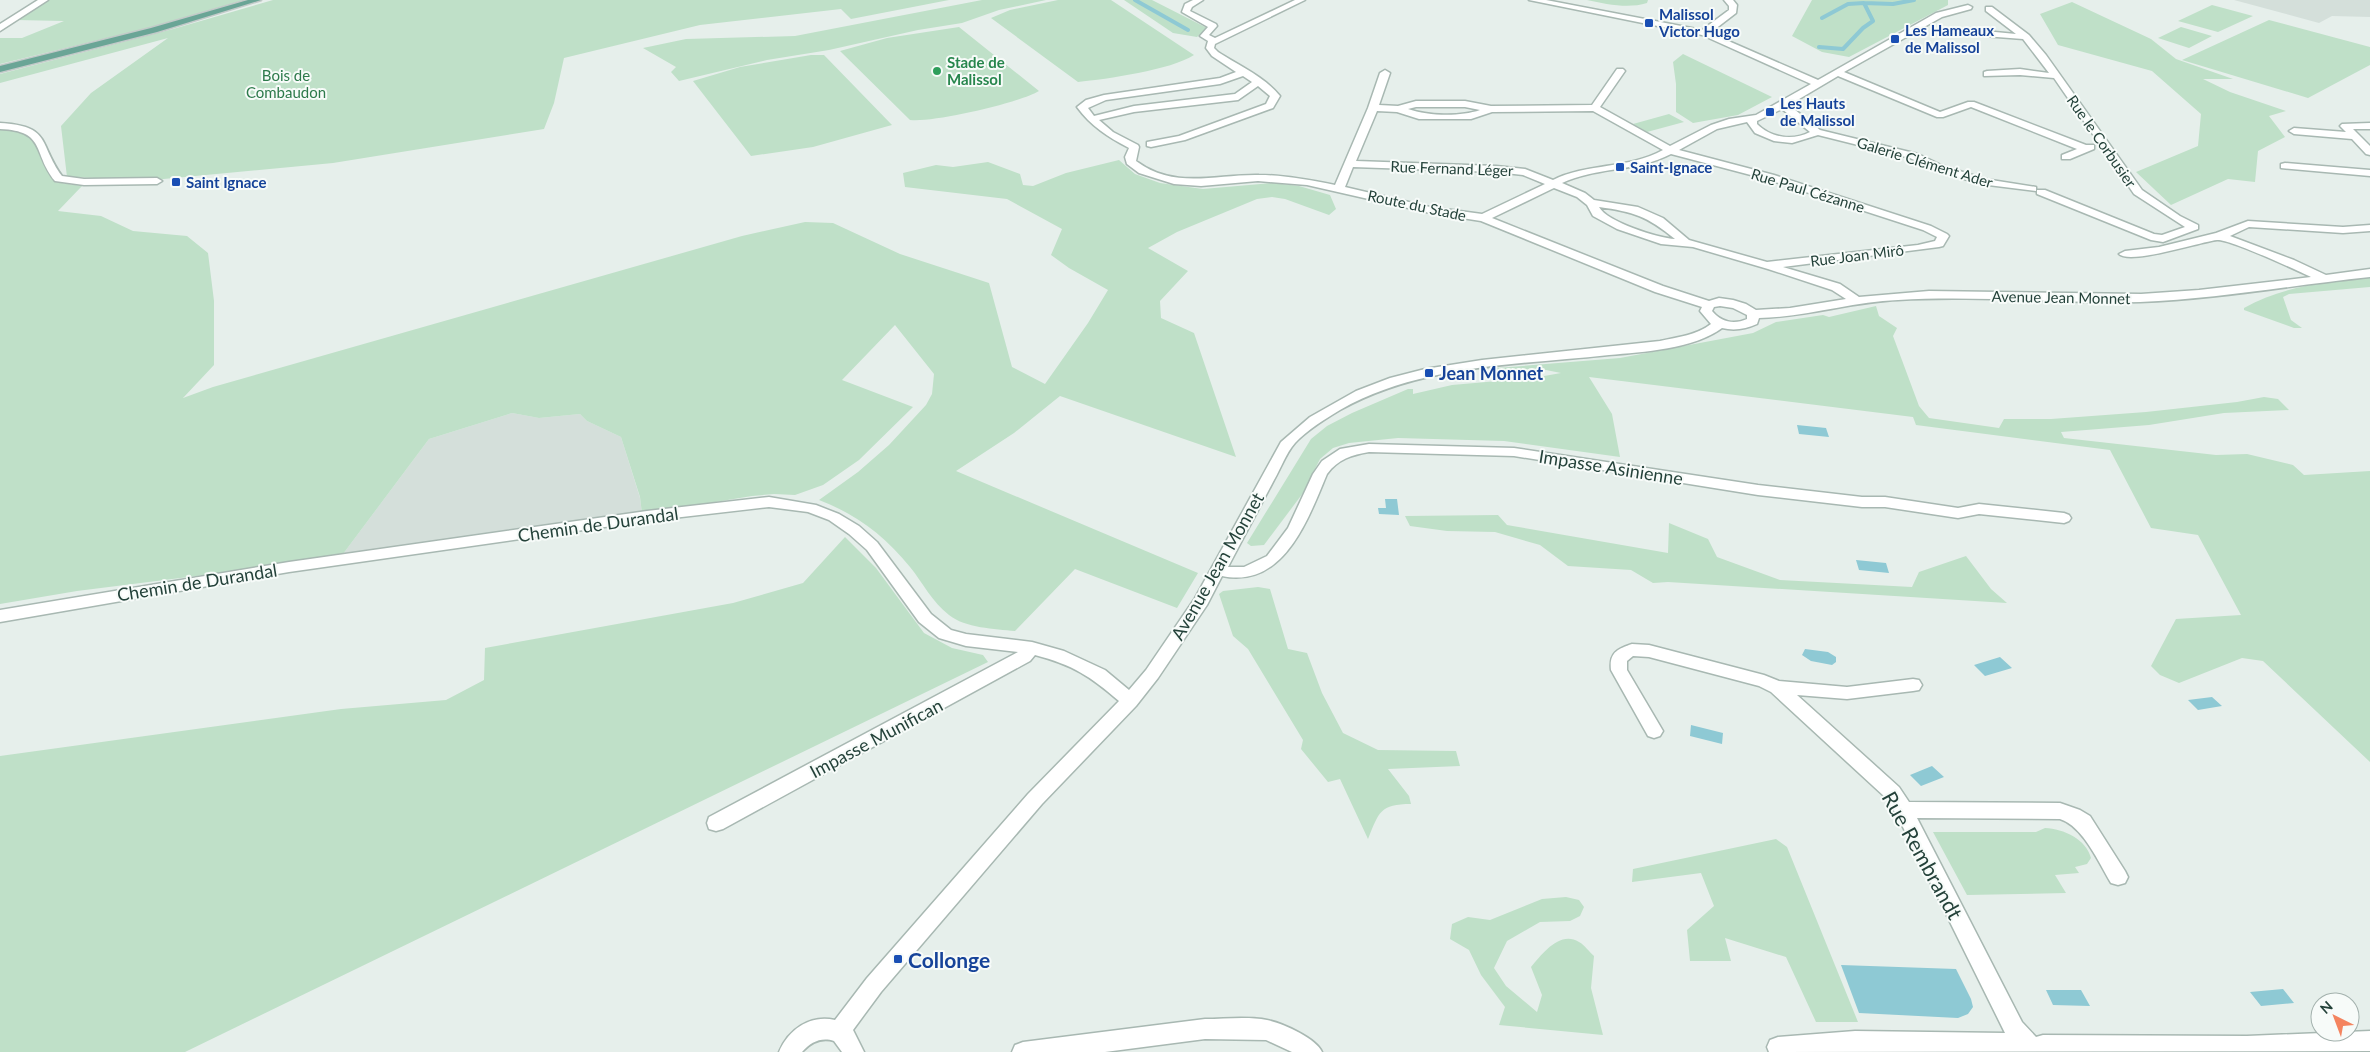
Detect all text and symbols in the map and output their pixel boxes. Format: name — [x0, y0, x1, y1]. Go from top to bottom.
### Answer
place label: Malissol Victor Hugo — [1658, 5, 1740, 40]
marker: Malissol Victor Hugo — [1643, 17, 1655, 29]
place label: Les Hameaux de Malissol — [1905, 21, 1994, 56]
marker: Les Hameaux de Malissol — [1889, 33, 1901, 45]
place label: Stade de Malissol — [947, 53, 1005, 88]
marker: Stade de Malissol — [931, 65, 943, 77]
park label: Bois de Combaudon — [246, 66, 326, 101]
street label: Rue le Corbusier — [2063, 91, 2141, 191]
place label: Les Hauts de Malissol — [1780, 94, 1855, 129]
marker: Les Hauts de Malissol — [1764, 106, 1776, 118]
street label: Galerie Clément Ader — [1855, 133, 1996, 191]
street label: Rue Fernand Léger — [1390, 157, 1514, 179]
place label: Saint-Ignace — [1630, 158, 1712, 176]
marker: Saint-Ignace — [1614, 161, 1626, 173]
street label: Rue Paul Cézanne — [1749, 164, 1867, 216]
place label: Saint Ignace — [186, 173, 266, 191]
marker: Saint Ignace — [170, 176, 182, 188]
street label: Route du Stade — [1366, 186, 1468, 224]
street label: Rue Joan Mirô — [1809, 240, 1905, 270]
street label: Avenue Jean Monnet — [1991, 287, 2131, 307]
place label: Jean Monnet — [1439, 362, 1544, 384]
marker: Jean Monnet — [1423, 367, 1435, 379]
street label: Impasse Asinienne — [1537, 445, 1685, 489]
street label: Avenue Jean Monnet — [1166, 488, 1268, 644]
street label: Chemin de Durandal — [516, 502, 680, 546]
street label: Chemin de Durandal — [115, 558, 279, 606]
street label: Impasse Munifican — [806, 694, 946, 782]
street label: Rue Rembrandt — [1878, 787, 1969, 924]
place label: Collonge — [908, 947, 990, 972]
marker: Collonge — [892, 953, 904, 965]
north arrow — [2310, 992, 2360, 1042]
text: N — [2316, 997, 2336, 1017]

